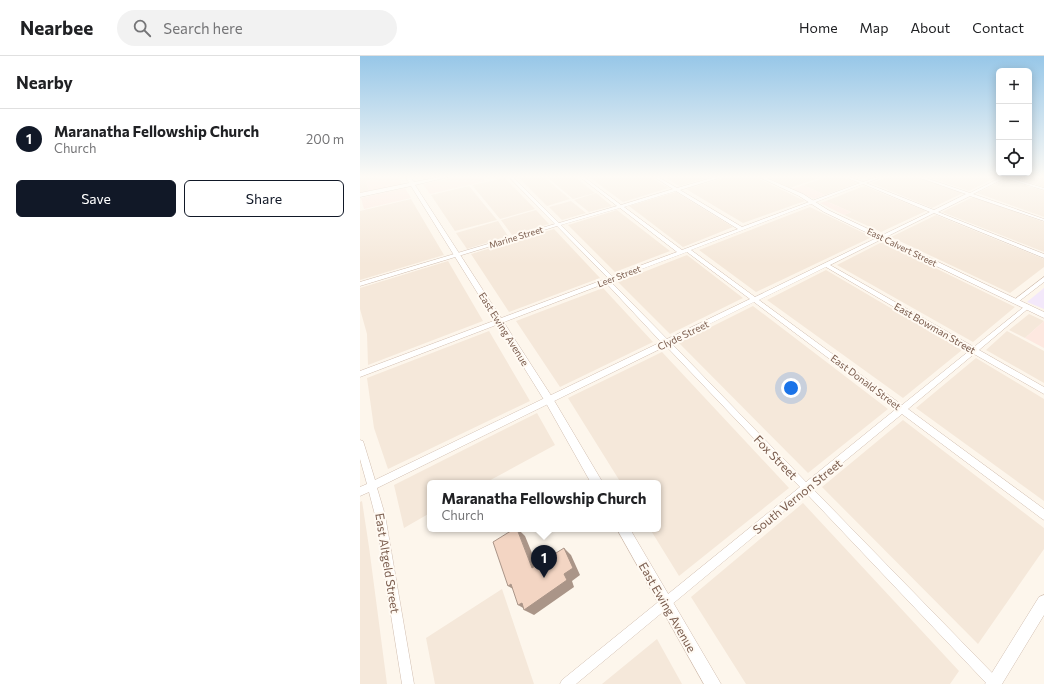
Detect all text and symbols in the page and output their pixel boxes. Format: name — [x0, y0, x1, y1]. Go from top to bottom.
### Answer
search box — [117, 10, 397, 46]
text: Nearbee — [20, 16, 93, 39]
icon: search — [131, 17, 153, 39]
text: Search here — [163, 19, 243, 37]
text: Home — [799, 19, 838, 36]
text: Map — [860, 19, 888, 36]
text: About — [910, 19, 950, 36]
text: Contact — [972, 19, 1024, 36]
map controls — [996, 68, 1032, 176]
button: + — [996, 68, 1032, 104]
text: Nearby — [16, 72, 73, 93]
button: − — [996, 104, 1032, 140]
text: Maranatha Fellowship Church — [54, 122, 259, 140]
text: 1 — [26, 131, 32, 147]
text: 200 m — [306, 131, 344, 147]
text: Church — [54, 140, 96, 156]
button: locate — [996, 140, 1032, 176]
button: Save — [16, 180, 176, 217]
button: Share — [184, 180, 344, 217]
street label: Marine Street — [488, 223, 545, 250]
street label: East Calvert Street — [865, 225, 939, 269]
street label: Leer Street — [596, 263, 642, 289]
street label: East Ewing Avenue — [477, 290, 531, 368]
street label: East Bowman Street — [892, 300, 978, 356]
street label: Clyde Street — [655, 317, 711, 353]
street label: East Donald Street — [829, 352, 903, 412]
your location — [781, 378, 801, 398]
street label: Fox Street — [751, 432, 801, 482]
street label: South Vernon Street — [750, 456, 844, 536]
popup — [427, 480, 661, 532]
text: Maranatha Fellowship Church — [441, 489, 647, 507]
text: Church — [441, 507, 484, 523]
street label: East Altgeld Street — [373, 512, 403, 614]
pin: 1 — [531, 545, 557, 578]
street label: East Ewing Avenue — [637, 560, 699, 654]

